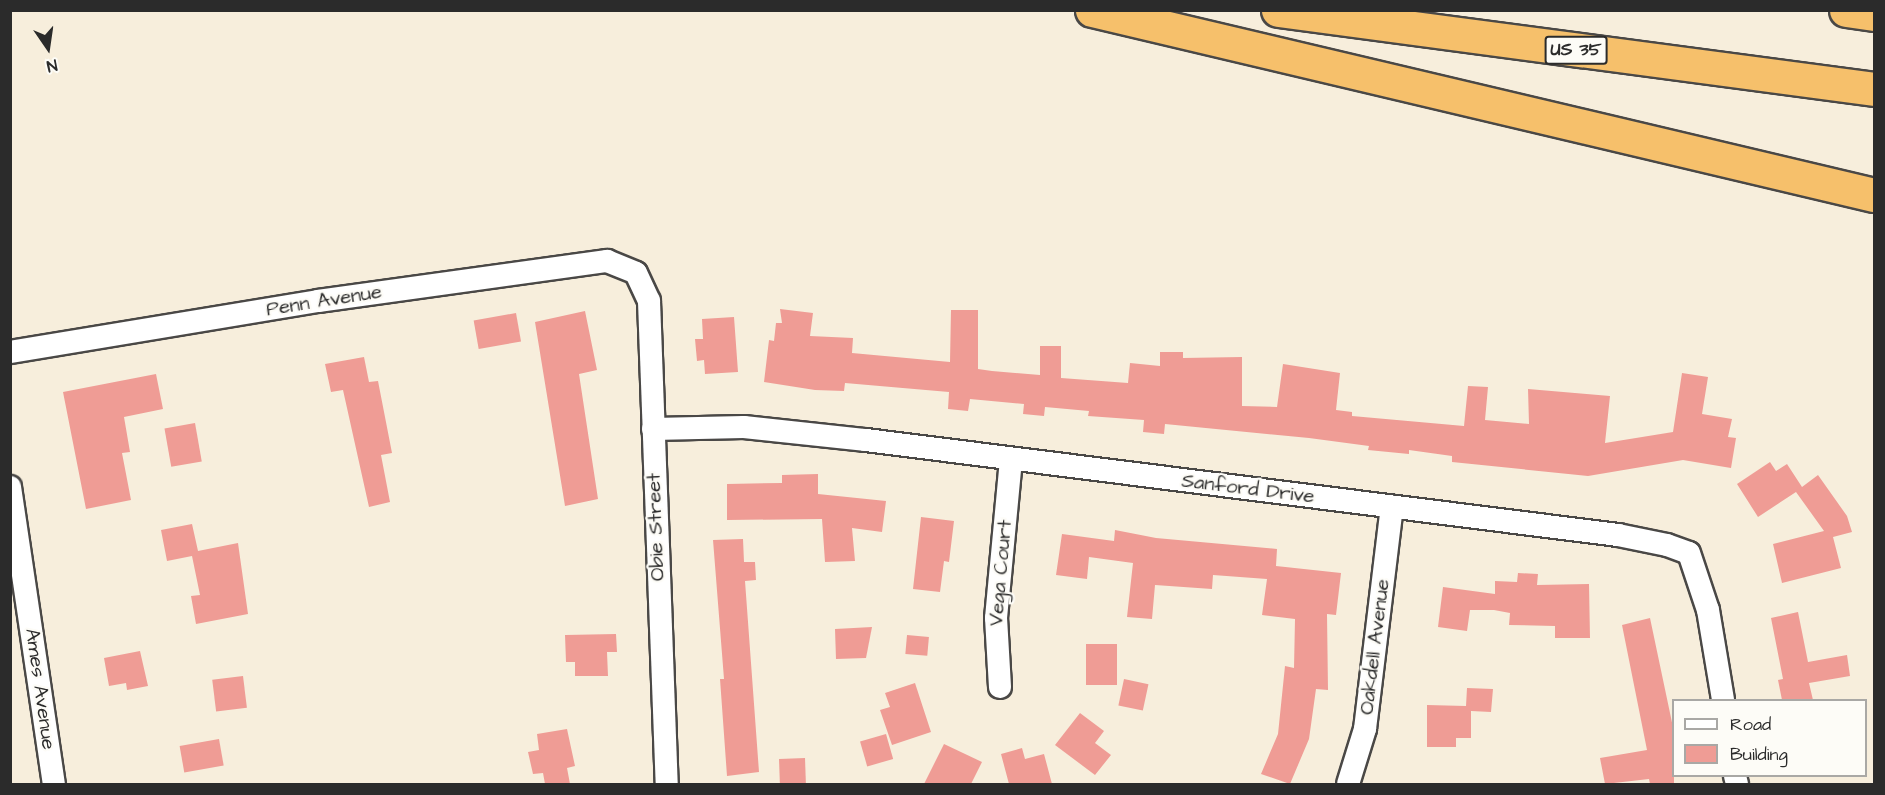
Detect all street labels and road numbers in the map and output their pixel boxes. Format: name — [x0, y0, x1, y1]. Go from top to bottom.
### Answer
road number: US 35 — [1544, 35, 1608, 65]
street label: Penn Avenue — [265, 280, 383, 322]
street label: Sanford Drive — [1180, 469, 1316, 509]
street label: Obie Street — [642, 473, 670, 581]
street label: Vega Court — [984, 519, 1018, 627]
street label: Oakdell Avenue — [1355, 578, 1395, 716]
street label: Ames Avenue — [20, 627, 60, 751]

